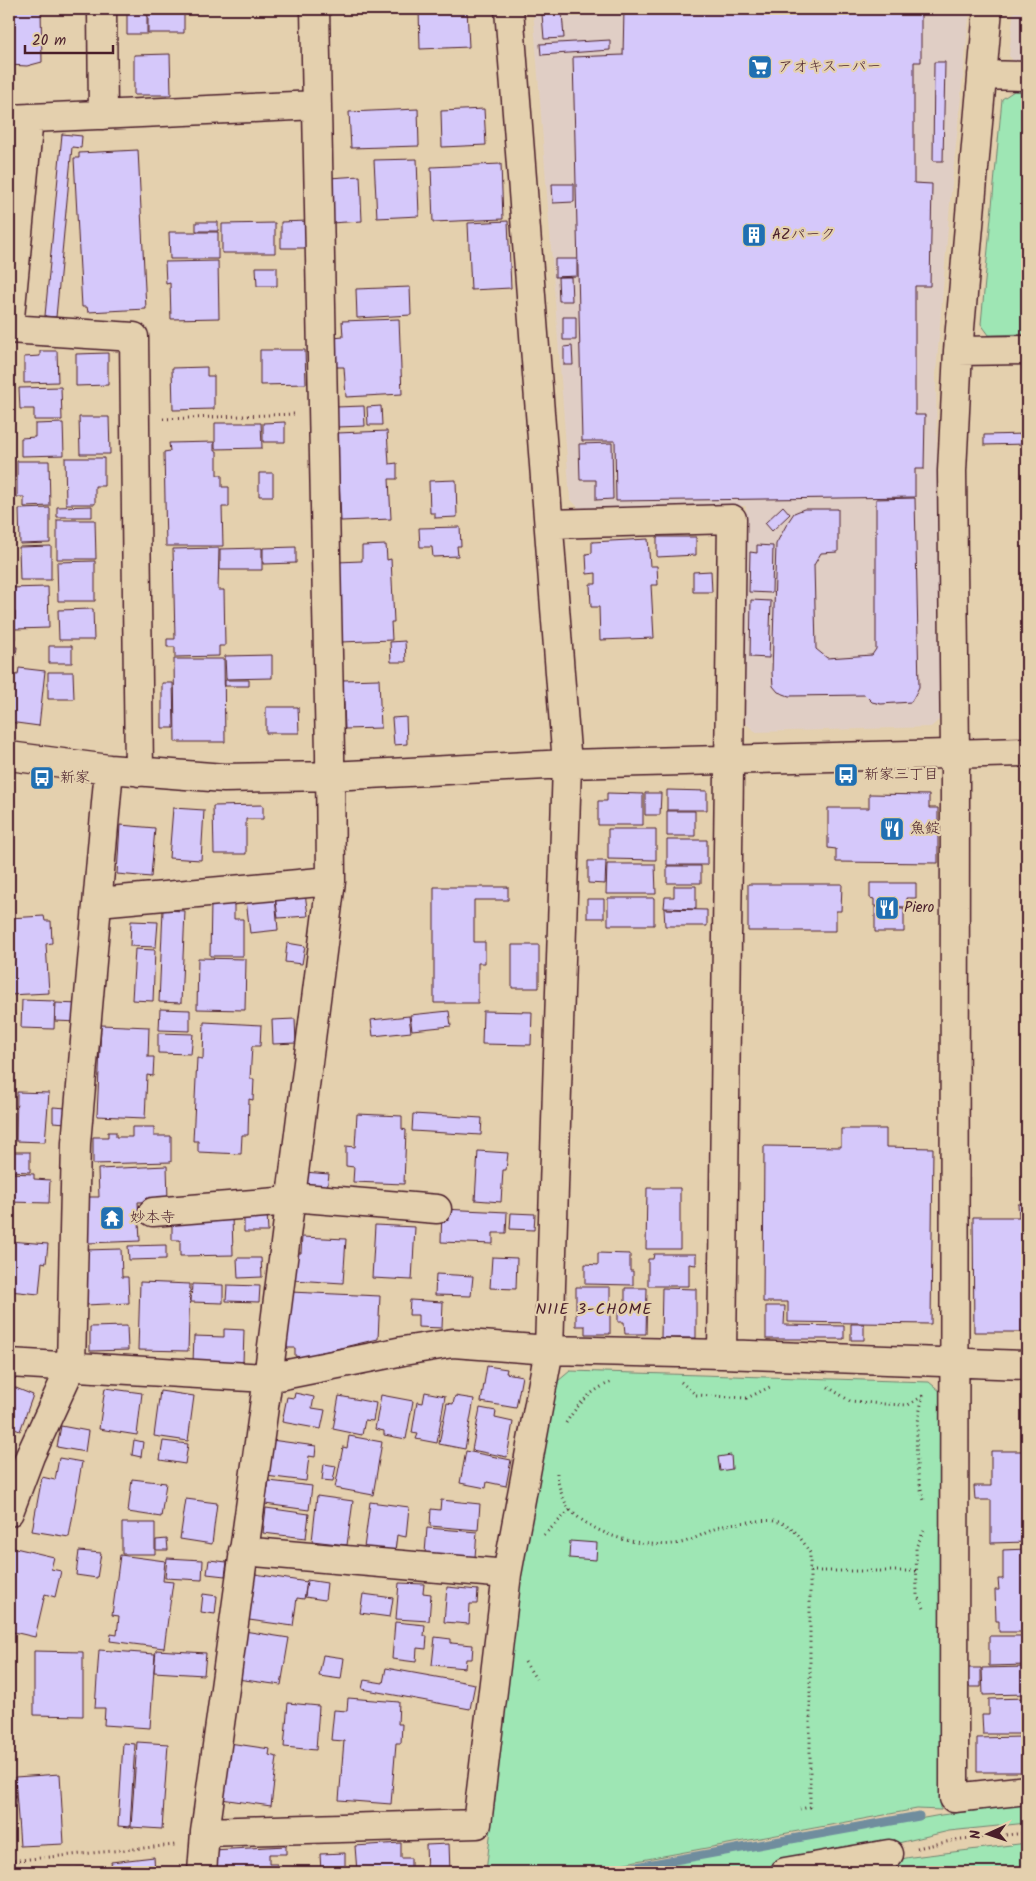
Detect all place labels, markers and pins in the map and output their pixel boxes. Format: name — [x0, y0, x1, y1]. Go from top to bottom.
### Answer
supermarket icon: アオキスーパー — [747, 54, 773, 80]
place label: アオキスーパー — [778, 55, 882, 79]
building icon: AZパーク — [741, 222, 767, 248]
place label: AZパーク — [772, 223, 835, 247]
bus stop icon: 新家三丁目 — [833, 762, 859, 788]
place label: 新家三丁目 — [864, 763, 939, 787]
bus stop icon: 新家 — [29, 765, 55, 791]
place label: 新家 — [60, 766, 90, 790]
restaurant icon: 魚錠 — [879, 816, 905, 842]
place label: 魚錠 — [910, 817, 940, 841]
restaurant icon: Piero — [874, 895, 900, 921]
place label: Piero — [904, 896, 934, 920]
temple icon: 妙本寺 — [99, 1205, 125, 1231]
place label: 妙本寺 — [130, 1206, 175, 1230]

